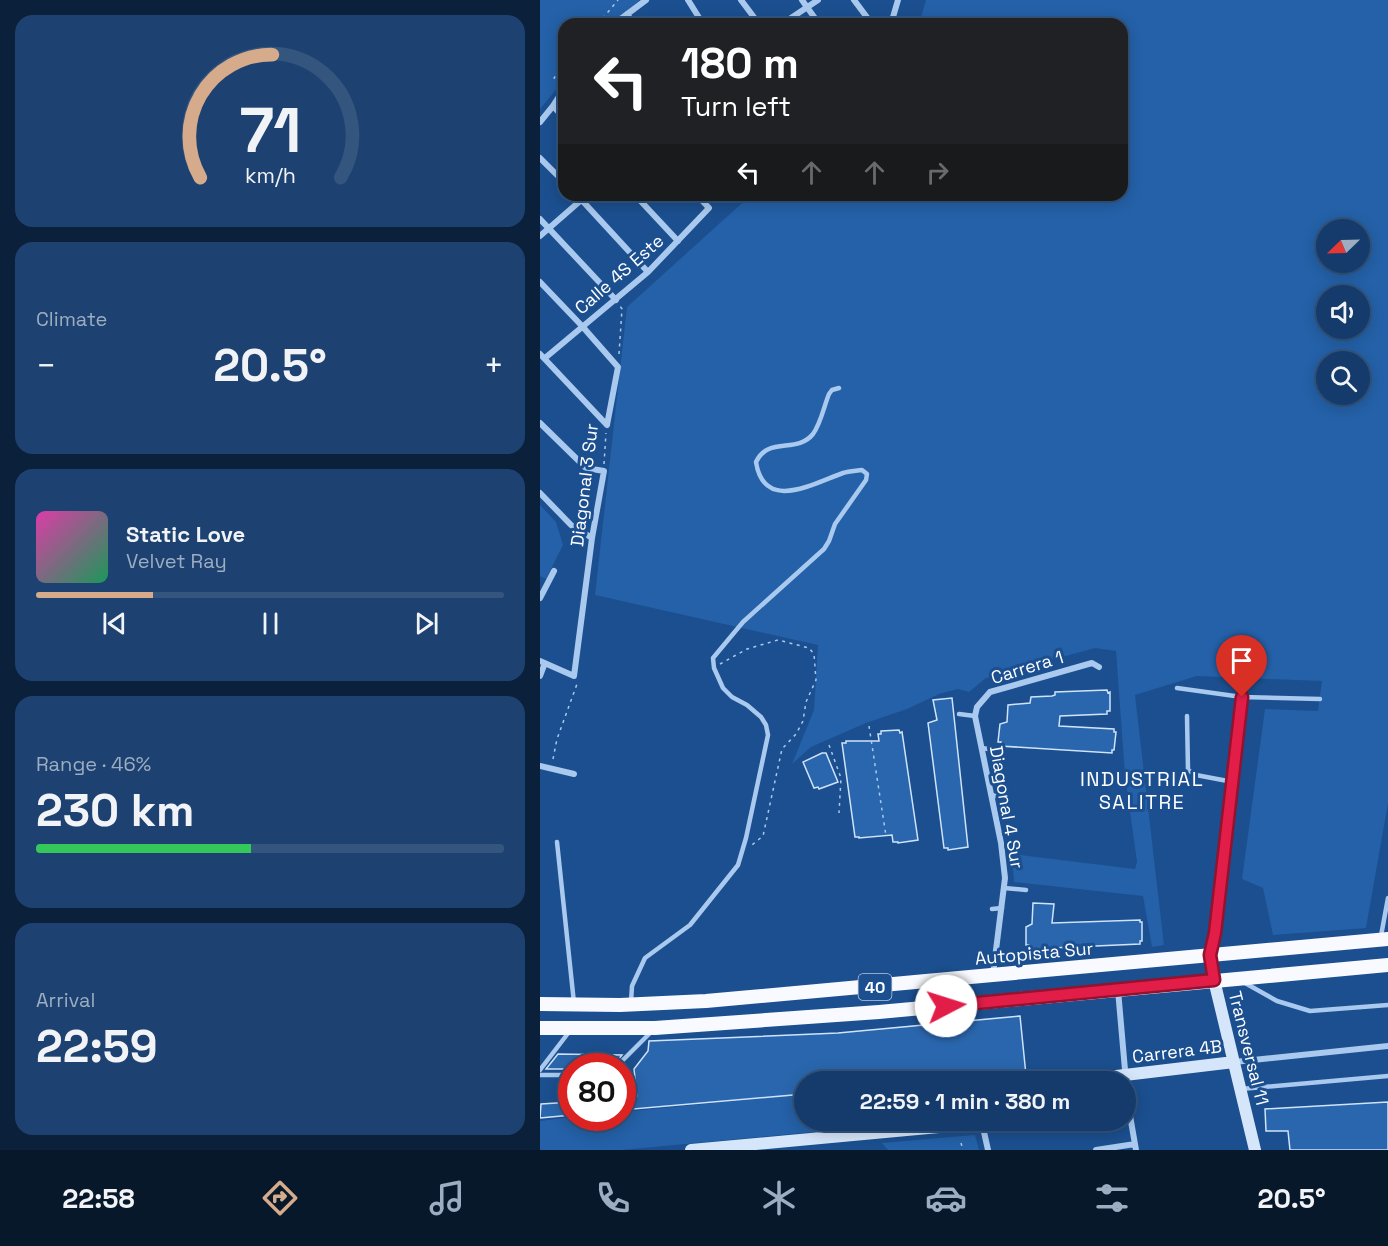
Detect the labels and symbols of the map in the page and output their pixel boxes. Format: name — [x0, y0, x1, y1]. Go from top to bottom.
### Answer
north arrow — [1316, 219, 1370, 273]
street label: Calle 4S Este — [570, 229, 668, 319]
street label: Diagonal 3 Sur — [565, 422, 603, 548]
pin — [1216, 635, 1267, 697]
street label: Carrera 1 — [988, 645, 1066, 689]
street label: Diagonal 4 Sur — [985, 744, 1029, 870]
district label: INDUSTRIAL SALITRE — [1080, 766, 1204, 815]
street label: Autopista Sur — [974, 936, 1094, 970]
road number: 40 — [858, 974, 892, 1000]
position arrow — [914, 974, 978, 1038]
street label: Transversal 11 — [1224, 989, 1274, 1107]
street label: Carrera 4B — [1131, 1034, 1223, 1068]
speed limit sign: 80 — [558, 1053, 636, 1131]

